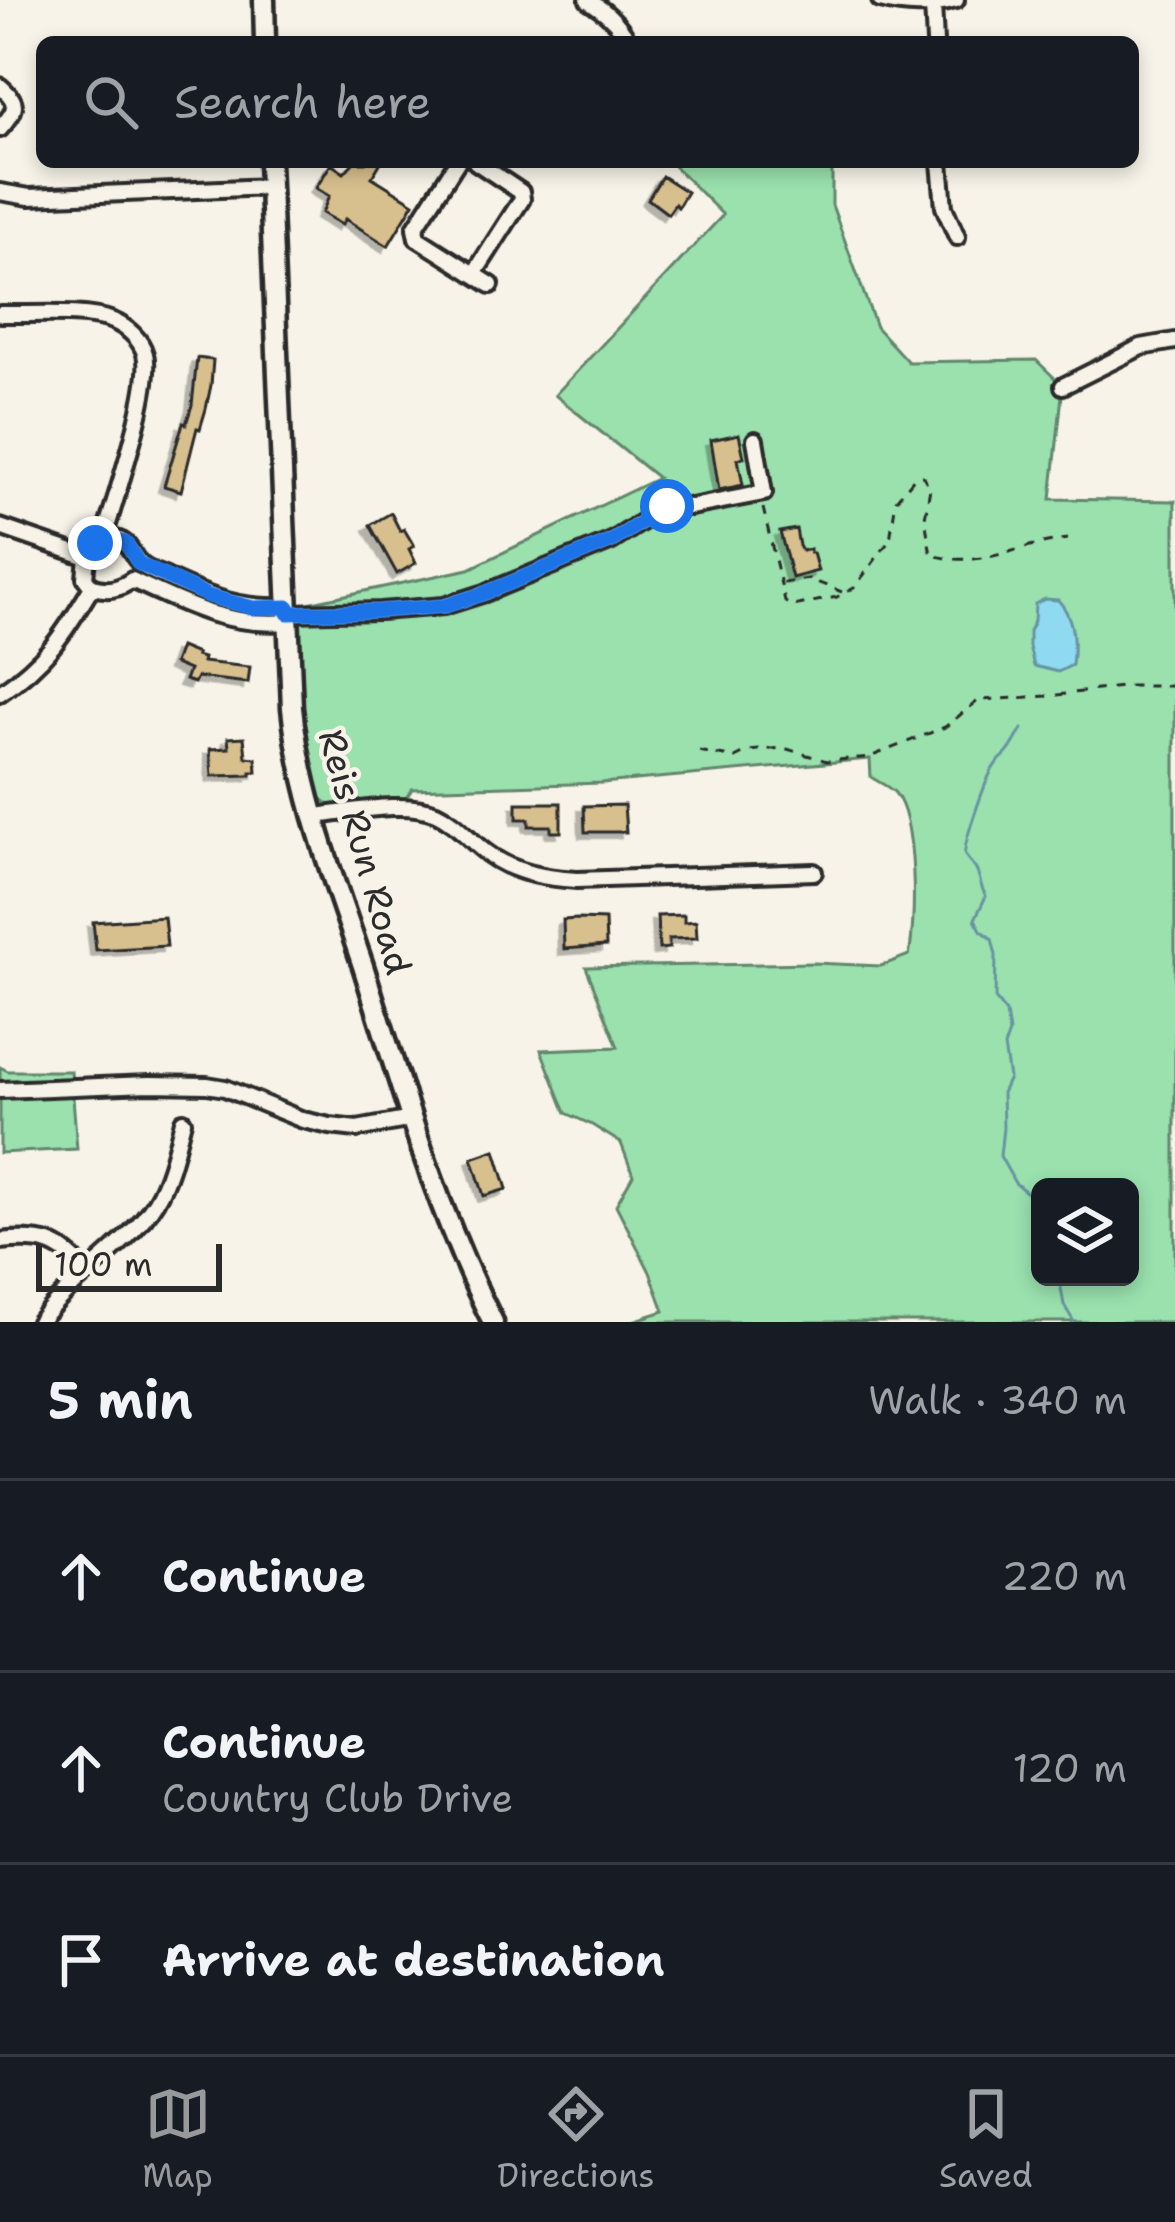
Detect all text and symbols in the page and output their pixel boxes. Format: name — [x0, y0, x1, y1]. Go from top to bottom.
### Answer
search box — [36, 36, 1139, 168]
icon: search — [78, 69, 144, 135]
text: Search here — [174, 72, 431, 132]
route start — [640, 479, 694, 533]
route end — [68, 516, 122, 570]
street label: Reis Run Road — [307, 724, 423, 980]
map controls — [1031, 1178, 1139, 1286]
button: layers — [1031, 1178, 1139, 1286]
scale bar — [36, 1238, 222, 1291]
text: 100 m — [54, 1242, 153, 1287]
text: 5 min — [48, 1366, 193, 1434]
text: Walk · 340 m — [868, 1374, 1127, 1426]
icon: ahead — [48, 1543, 114, 1609]
text: Continue — [162, 1546, 366, 1606]
text: 220 m — [1001, 1550, 1127, 1602]
text: Continue — [162, 1712, 366, 1772]
icon: ahead — [48, 1735, 114, 1801]
text: 120 m — [1012, 1742, 1127, 1794]
text: Country Club Drive — [162, 1772, 513, 1824]
icon: arrive — [48, 1927, 114, 1993]
text: Arrive at destination — [162, 1930, 665, 1990]
tab: Map — [142, 2081, 213, 2198]
tab: Directions — [497, 2081, 655, 2198]
tab: Saved — [939, 2081, 1033, 2198]

